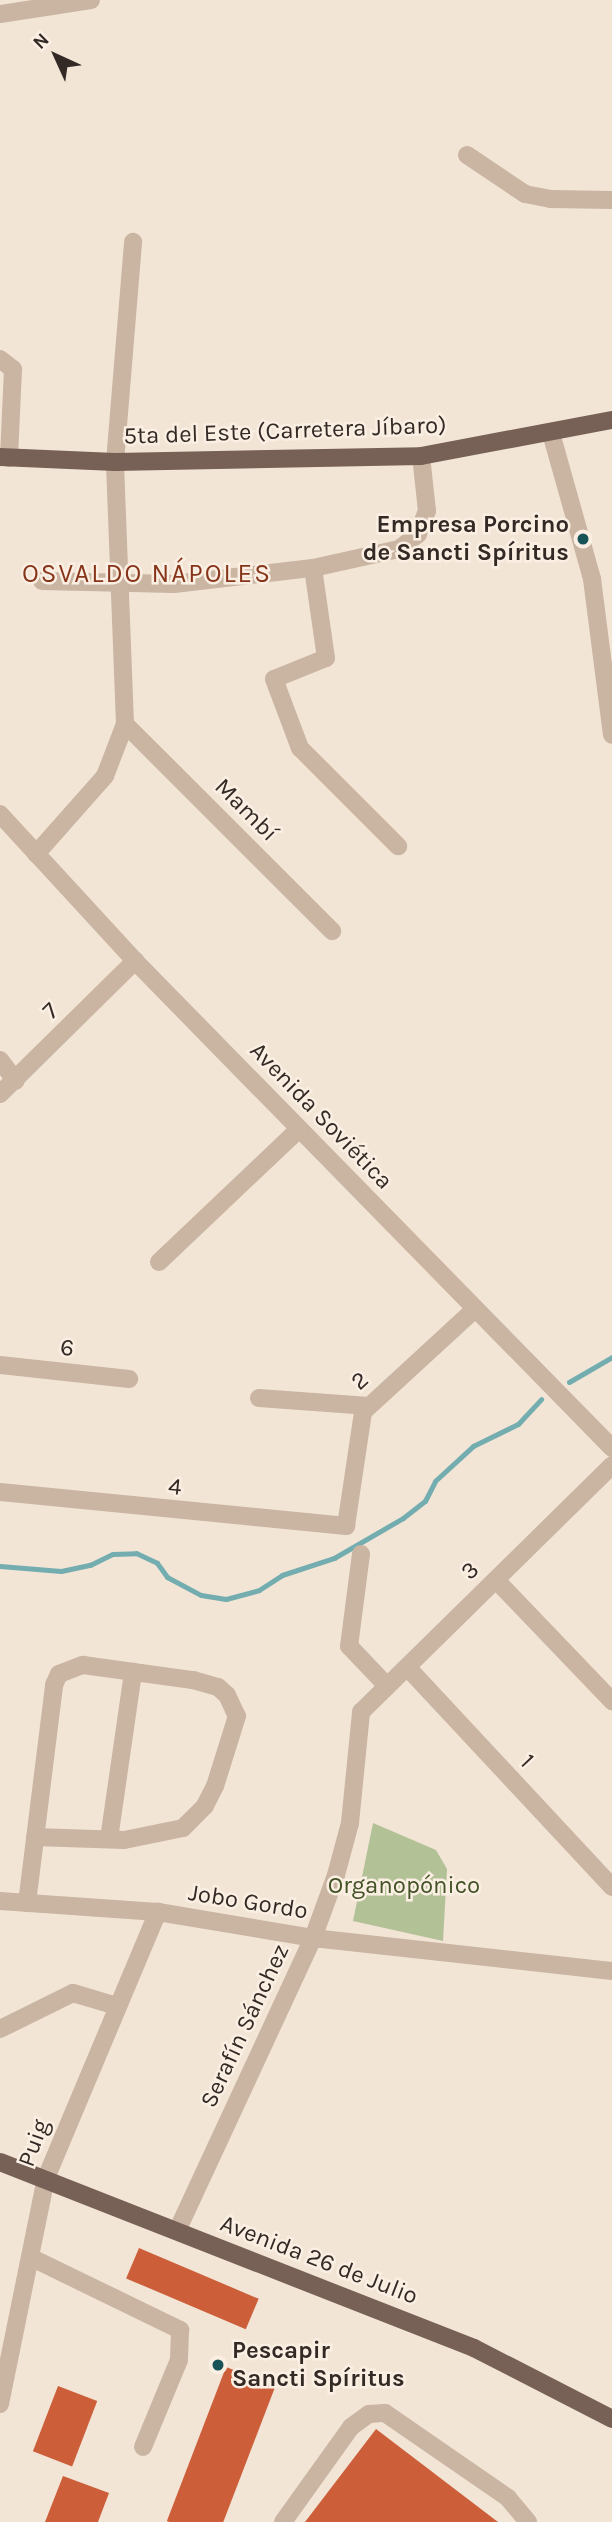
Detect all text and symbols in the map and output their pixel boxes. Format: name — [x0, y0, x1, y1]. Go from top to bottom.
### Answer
north arrow — [21, 21, 91, 91]
text: N — [29, 29, 54, 54]
street label: 5ta del Este (Carretera Jíbaro) — [123, 411, 447, 451]
place label: Empresa Porcino de Sancti Spíritus — [363, 511, 569, 567]
marker: Empresa Porcino de Sancti Spíritus — [575, 531, 591, 547]
district label: OSVALDO NÁPOLES — [24, 558, 270, 590]
street label: Mambí — [208, 772, 284, 848]
street label: 7 — [37, 997, 65, 1025]
street label: Avenida Soviética — [243, 1036, 399, 1196]
street label: 6 — [59, 1333, 75, 1363]
street label: 2 — [345, 1366, 375, 1396]
street label: 4 — [167, 1472, 183, 1502]
street label: 3 — [455, 1556, 485, 1586]
street label: 1 — [514, 1748, 540, 1774]
park label: Organopónico — [328, 1872, 480, 1900]
street label: Jobo Gordo — [186, 1878, 310, 1926]
street label: Serafín Sánchez — [195, 1940, 295, 2112]
street label: Puig — [12, 2115, 56, 2171]
street label: Avenida 26 de Julio — [216, 2209, 422, 2311]
place label: Pescapir Sancti Spíritus — [232, 2337, 405, 2393]
marker: Pescapir Sancti Spíritus — [210, 2357, 226, 2373]

